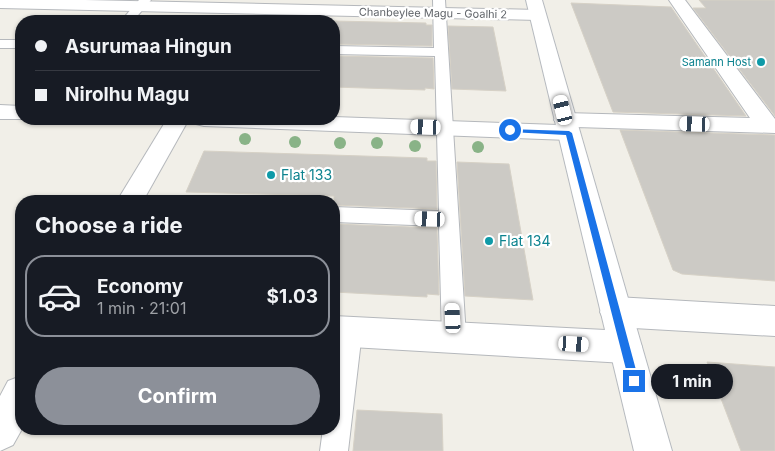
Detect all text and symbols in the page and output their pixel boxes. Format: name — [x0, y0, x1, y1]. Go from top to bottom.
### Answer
street label: Chanbeylee Magu - Goalhi 2 — [359, 5, 507, 21]
text: Asurumaa Hingun — [65, 35, 232, 58]
place label: Samann Host — [682, 55, 751, 69]
marker: Samann Host — [755, 56, 767, 68]
text: Nirolhu Magu — [65, 83, 189, 106]
car — [552, 94, 573, 126]
car — [679, 116, 710, 132]
car — [410, 119, 441, 135]
route start — [499, 119, 521, 141]
place label: Flat 133 — [281, 166, 332, 183]
marker: Flat 133 — [265, 169, 277, 181]
car — [414, 211, 445, 227]
text: Choose a ride — [35, 212, 183, 238]
place label: Flat 134 — [499, 232, 550, 249]
marker: Flat 134 — [483, 235, 495, 247]
icon: car — [37, 274, 82, 319]
text: Economy — [97, 275, 183, 298]
text: $1.03 — [267, 285, 318, 308]
text: 1 min · 21:01 — [97, 298, 186, 318]
car — [444, 303, 461, 333]
car — [558, 336, 589, 352]
callout: 1 min — [652, 364, 734, 398]
button: Confirm — [35, 367, 320, 425]
route end — [623, 370, 645, 392]
text: 1 min — [672, 371, 712, 391]

